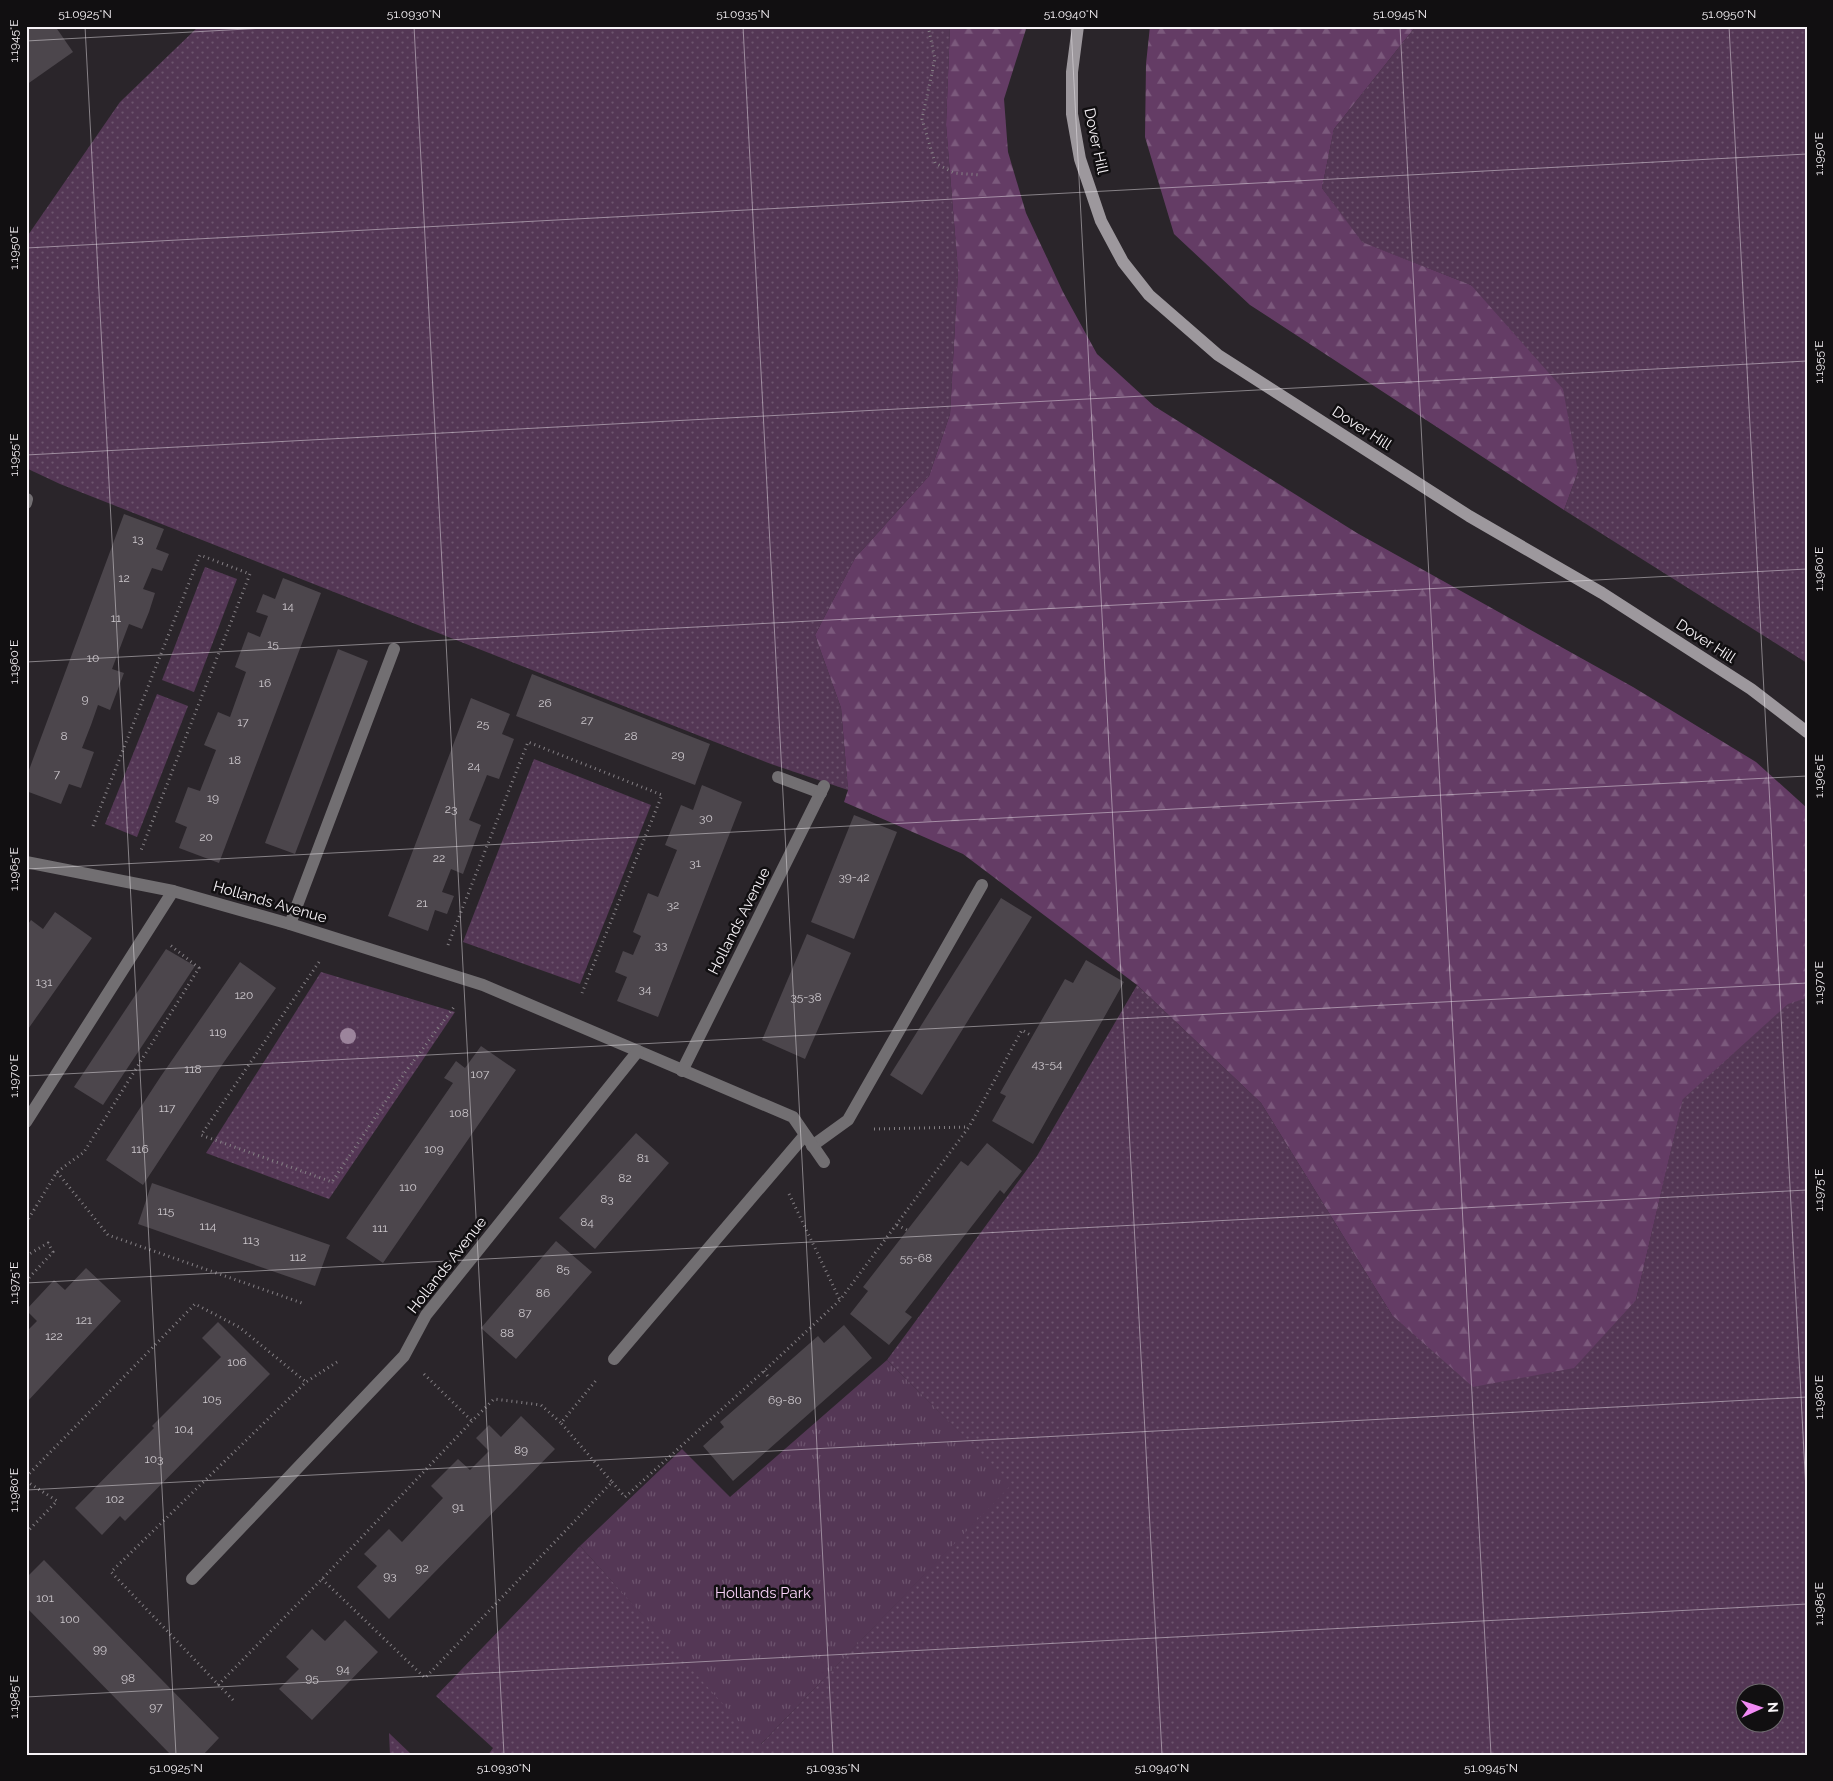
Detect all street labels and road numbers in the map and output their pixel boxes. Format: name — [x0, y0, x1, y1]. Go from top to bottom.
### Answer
street label: Dover Hill — [1080, 106, 1112, 177]
street label: Dover Hill — [1329, 402, 1396, 454]
street label: Dover Hill — [1673, 615, 1740, 667]
street label: Hollands Avenue — [704, 864, 774, 977]
street label: Hollands Avenue — [211, 877, 329, 927]
street label: Hollands Avenue — [404, 1213, 490, 1317]

